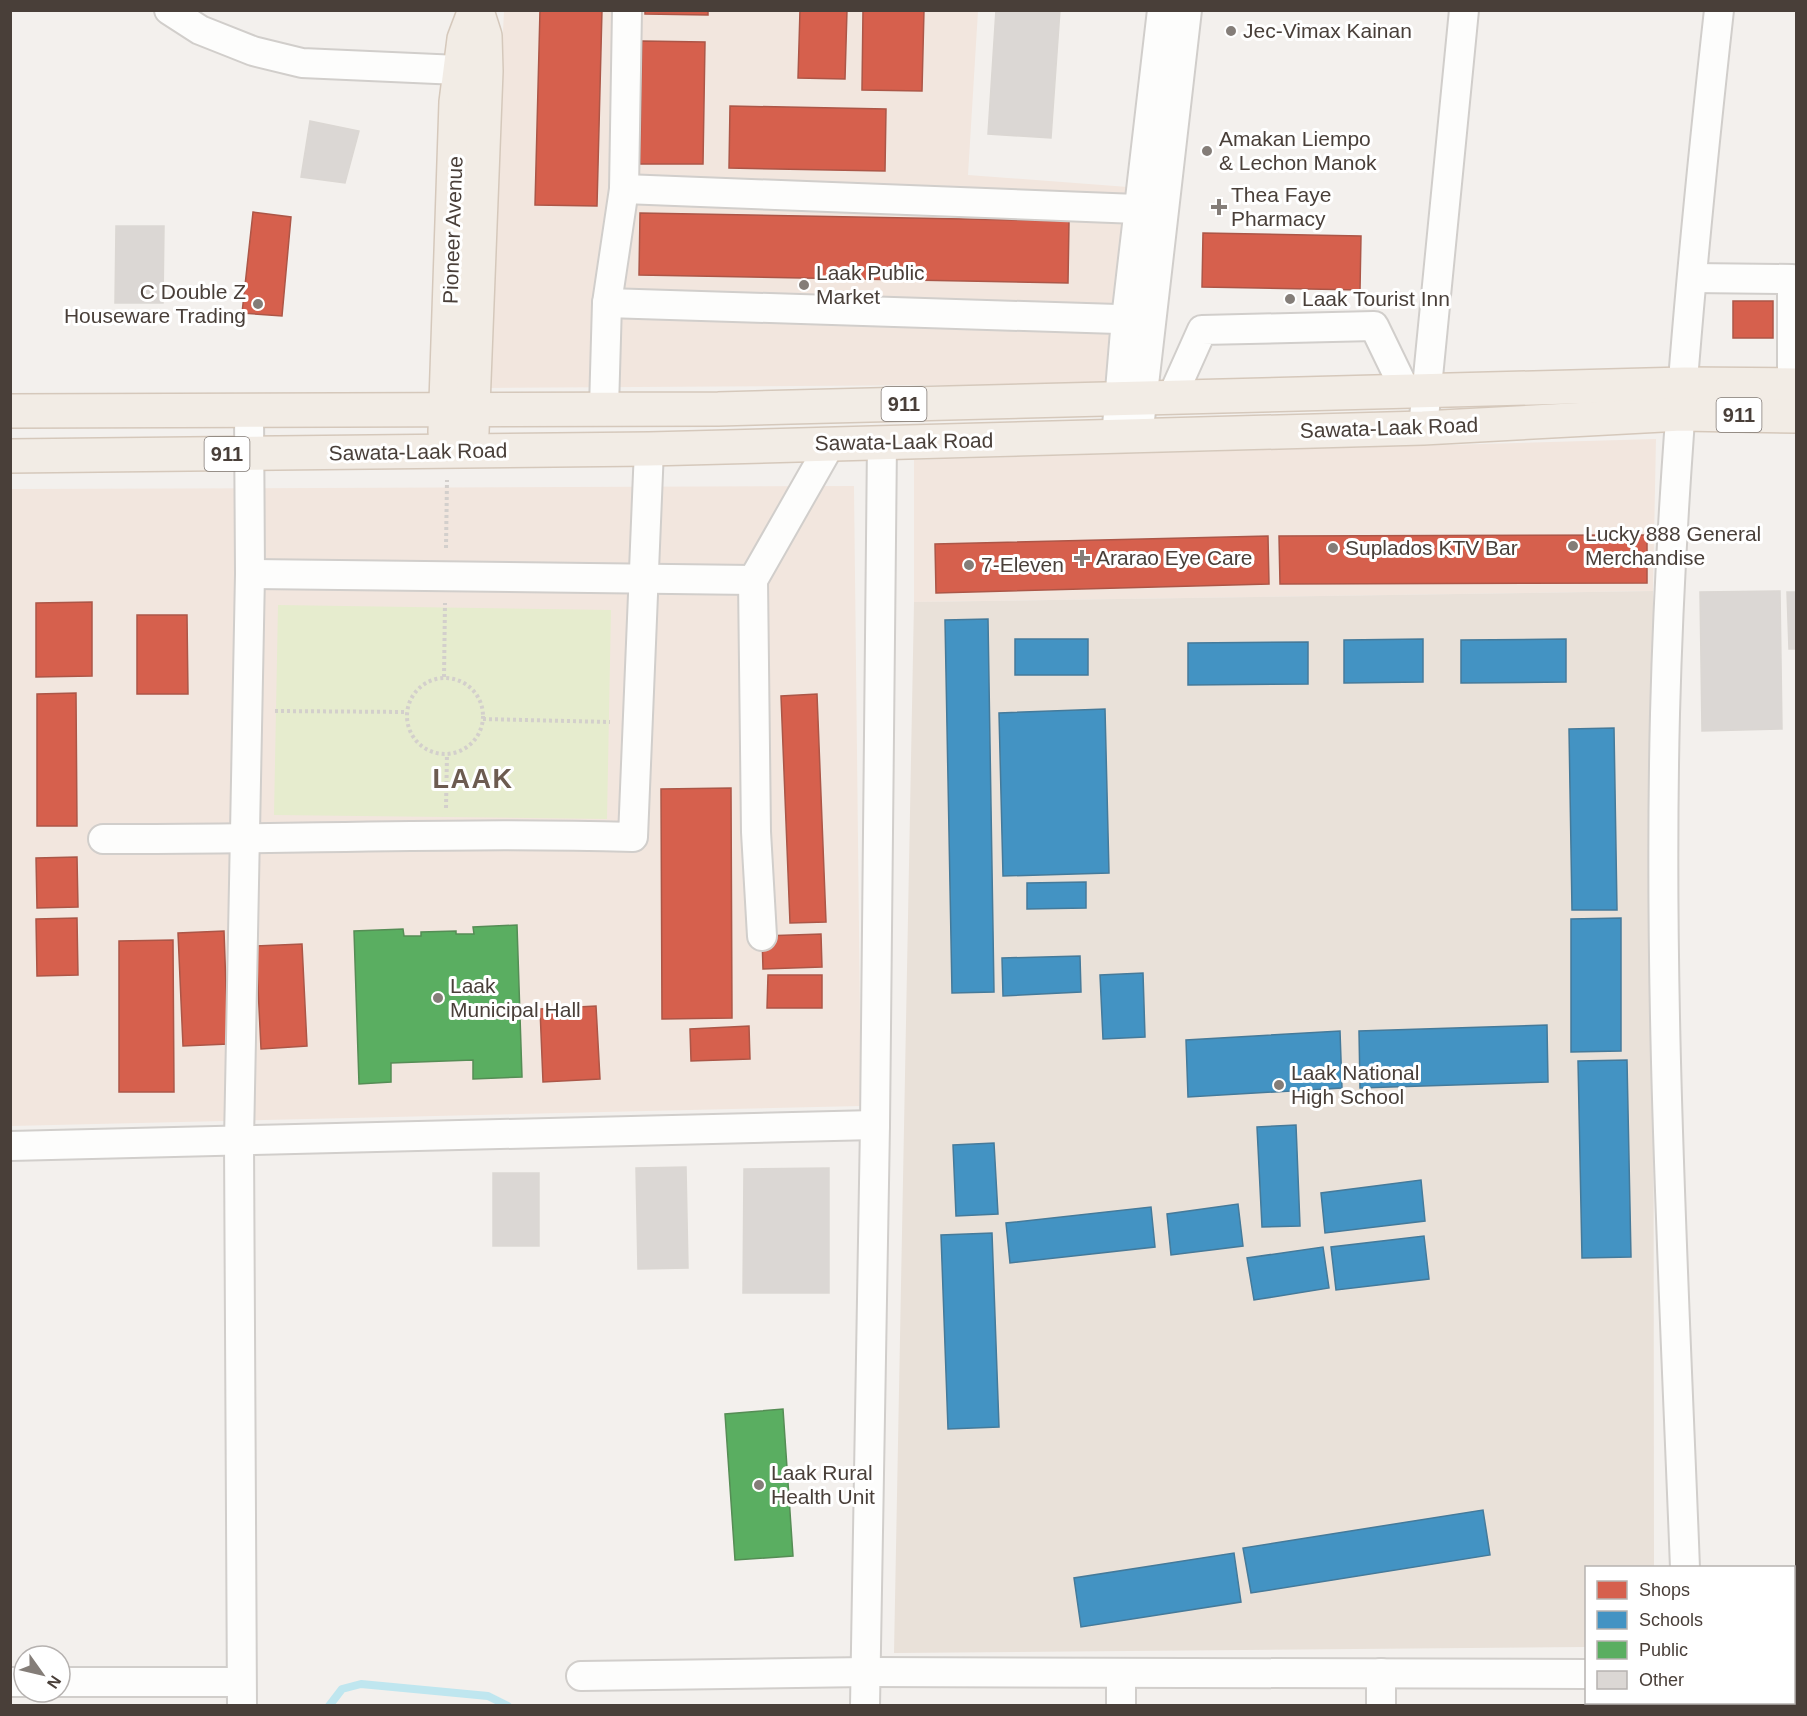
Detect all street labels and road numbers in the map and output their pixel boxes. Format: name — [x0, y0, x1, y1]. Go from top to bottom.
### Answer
street label: Pioneer Avenue — [438, 156, 467, 304]
road number: 911 — [882, 387, 926, 421]
road number: 911 — [1716, 398, 1762, 432]
street label: Sawata-Laak Road — [1299, 413, 1479, 442]
street label: Sawata-Laak Road — [814, 428, 993, 455]
road number: 911 — [204, 437, 250, 471]
street label: Sawata-Laak Road — [328, 438, 507, 465]

